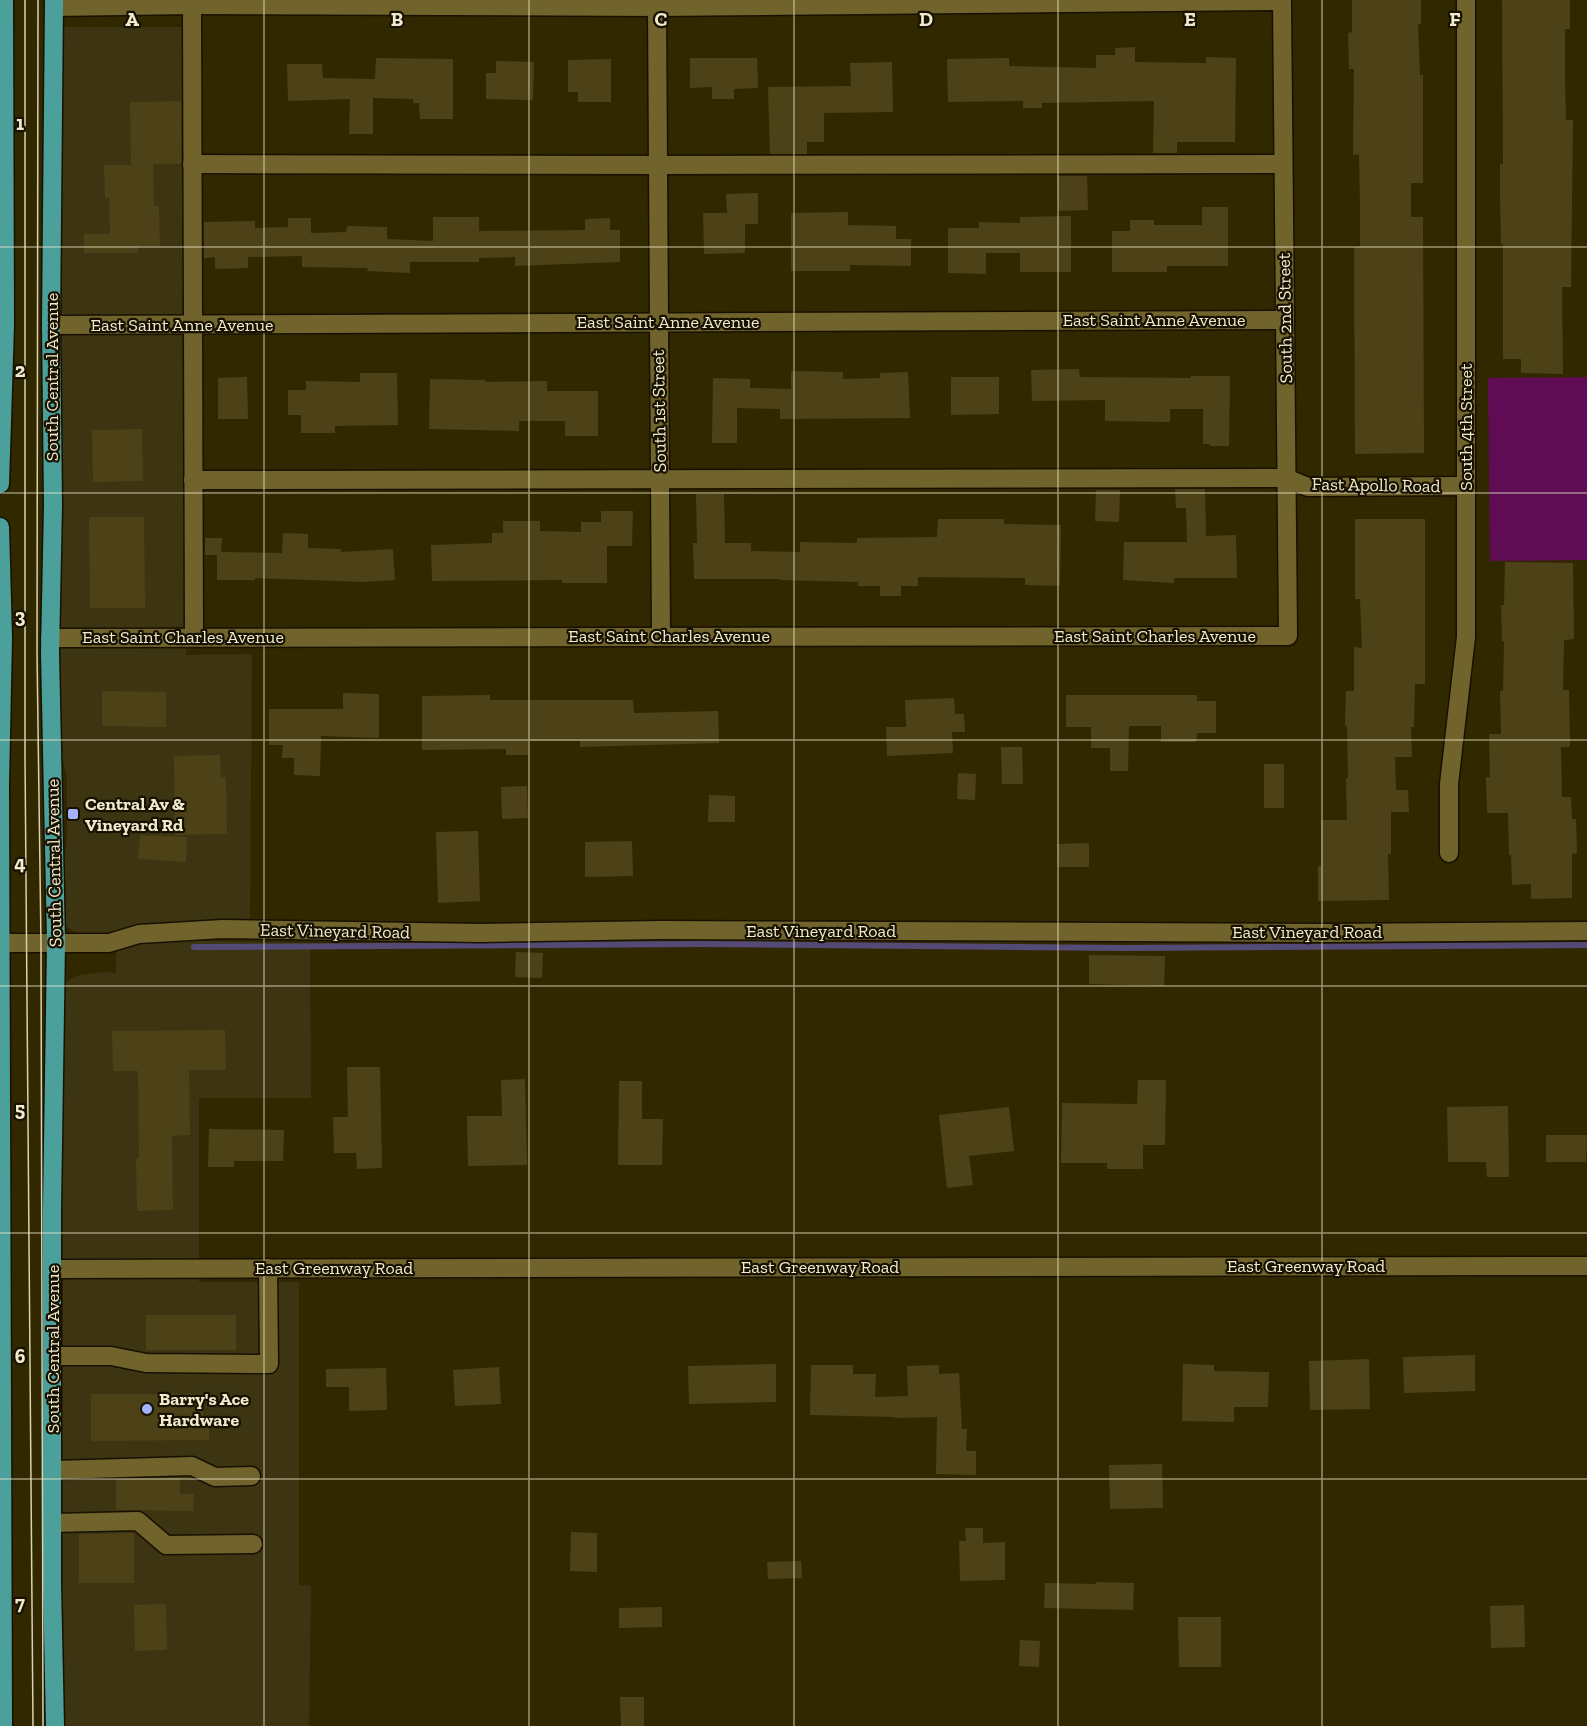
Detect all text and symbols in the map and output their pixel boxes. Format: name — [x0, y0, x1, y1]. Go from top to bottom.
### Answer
text: A — [125, 7, 139, 31]
text: B — [391, 7, 403, 31]
text: C — [655, 7, 668, 31]
text: D — [919, 7, 933, 31]
text: E — [1184, 7, 1196, 31]
text: F — [1449, 7, 1461, 31]
text: 1 — [16, 111, 24, 135]
street label: South 2nd Street — [1273, 252, 1297, 383]
street label: South Central Avenue — [41, 293, 63, 461]
street label: East Saint Anne Avenue — [1062, 309, 1246, 331]
street label: East Saint Anne Avenue — [576, 311, 760, 333]
street label: East Saint Anne Avenue — [90, 314, 274, 336]
street label: South 1st Street — [647, 349, 671, 472]
text: 2 — [15, 358, 26, 382]
street label: South 4th Street — [1455, 363, 1477, 491]
street label: Fast Apollo Road — [1311, 473, 1441, 497]
text: 3 — [15, 604, 26, 628]
street label: East Saint Charles Avenue — [568, 625, 770, 647]
street label: East Saint Charles Avenue — [1054, 625, 1256, 647]
street label: East Saint Charles Avenue — [82, 626, 284, 648]
street label: South Central Avenue — [42, 779, 66, 947]
place label: Central Av & Vineyard Rd — [85, 793, 185, 836]
marker: Central Av & Vineyard Rd — [66, 807, 80, 821]
text: 4 — [14, 851, 26, 875]
street label: East Vineyard Road — [260, 919, 410, 943]
street label: East Vineyard Road — [746, 920, 896, 942]
street label: East Vineyard Road — [1232, 921, 1382, 943]
text: 5 — [15, 1097, 25, 1121]
street label: East Greenway Road — [1227, 1255, 1385, 1277]
street label: East Greenway Road — [741, 1256, 899, 1278]
street label: East Greenway Road — [255, 1257, 413, 1279]
street label: South Central Avenue — [42, 1265, 64, 1433]
text: 6 — [15, 1344, 26, 1368]
place label: Barry's Ace Hardware — [159, 1388, 249, 1431]
marker: Barry's Ace Hardware — [140, 1402, 154, 1416]
text: 7 — [15, 1591, 25, 1615]

